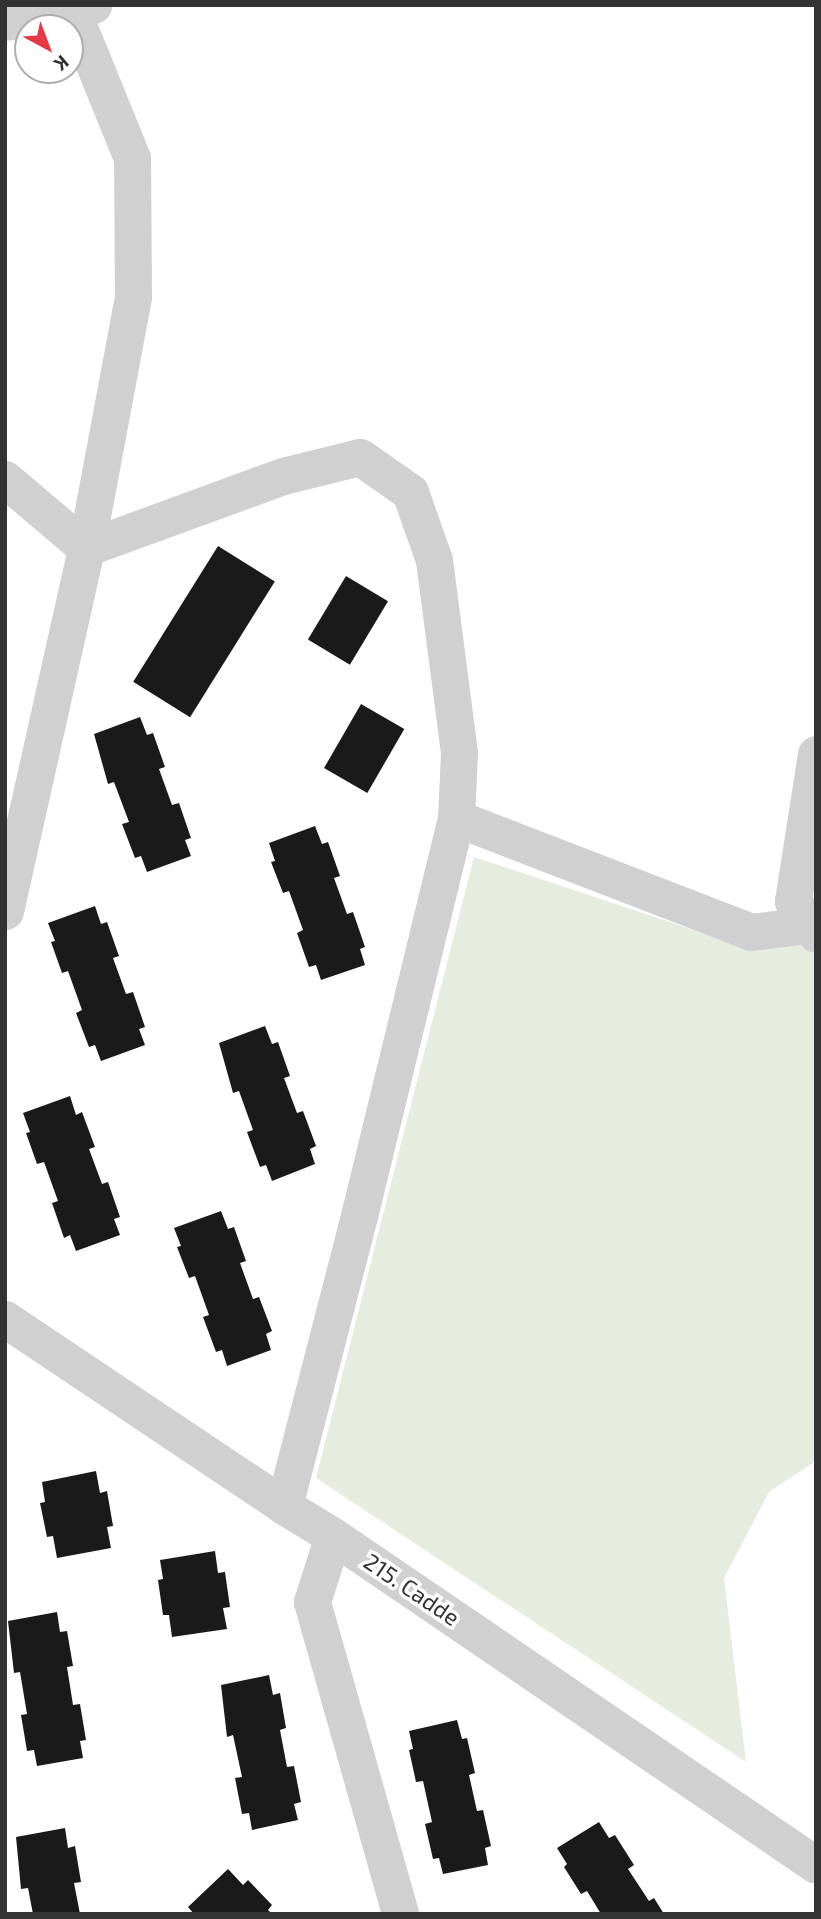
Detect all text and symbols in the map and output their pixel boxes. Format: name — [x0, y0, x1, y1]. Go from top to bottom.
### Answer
north arrow — [14, 14, 84, 84]
text: K — [50, 51, 74, 76]
street label: 215. Cadde — [359, 1547, 465, 1631]

